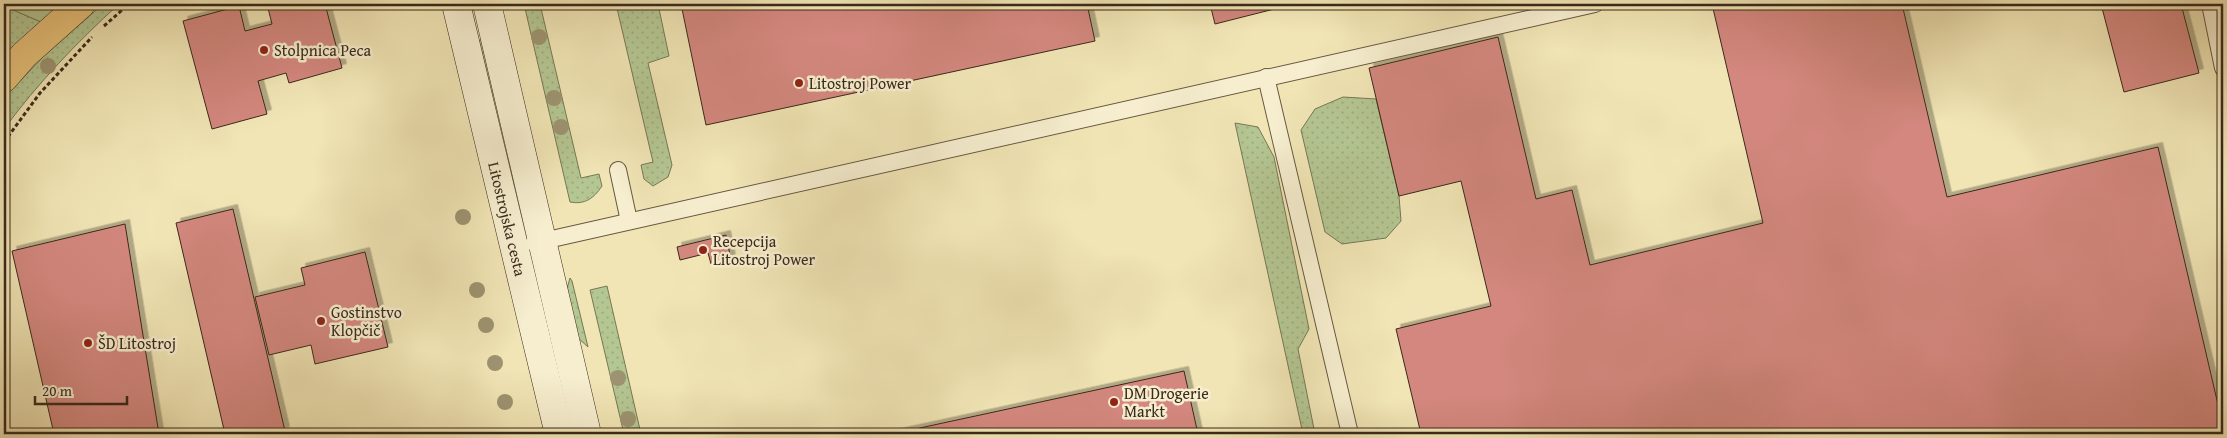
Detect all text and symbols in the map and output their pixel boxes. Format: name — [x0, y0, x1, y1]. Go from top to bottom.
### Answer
place label: Stolpnica Peca — [274, 38, 372, 62]
marker: Stolpnica Peca — [258, 44, 270, 56]
place label: Litostroj Power — [809, 71, 912, 95]
marker: Litostroj Power — [793, 77, 805, 89]
street label: Litostrojska cesta — [482, 159, 533, 279]
place label: Recepcija Litostroj Power — [713, 229, 816, 271]
marker: Recepcija Litostroj Power — [697, 244, 709, 256]
place label: Gostinstvo Klopčič — [331, 300, 402, 342]
marker: Gostinstvo Klopčič — [315, 315, 327, 327]
place label: ŠD Litostroj — [98, 331, 176, 355]
marker: ŠD Litostroj — [82, 337, 94, 349]
scale bar — [35, 373, 128, 405]
text: 20 m — [42, 380, 73, 401]
place label: DM Drogerie Markt — [1124, 381, 1209, 423]
marker: DM Drogerie Markt — [1108, 396, 1120, 408]

